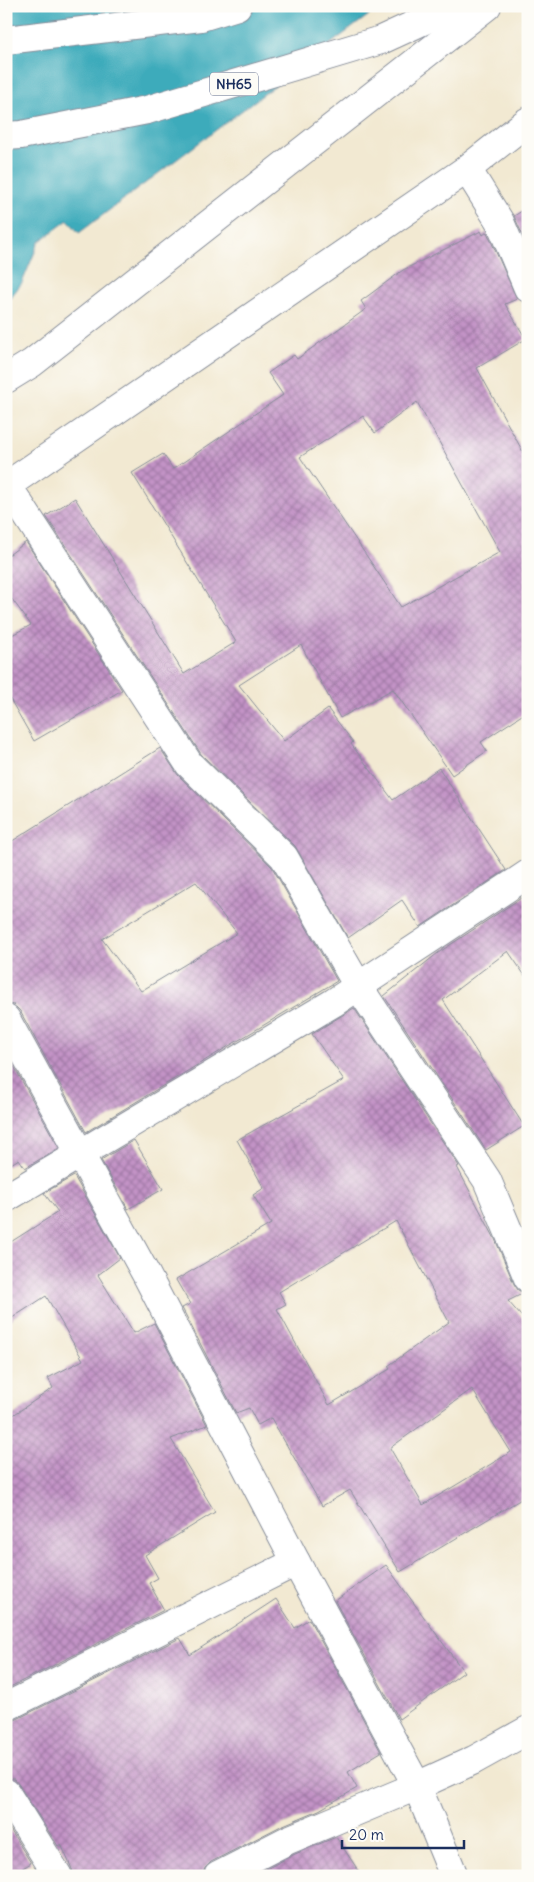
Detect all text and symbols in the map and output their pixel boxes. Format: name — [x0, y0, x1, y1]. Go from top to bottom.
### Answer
road number: NH65 — [210, 72, 258, 96]
scale bar — [342, 1817, 464, 1849]
text: 20 m — [349, 1825, 384, 1844]

